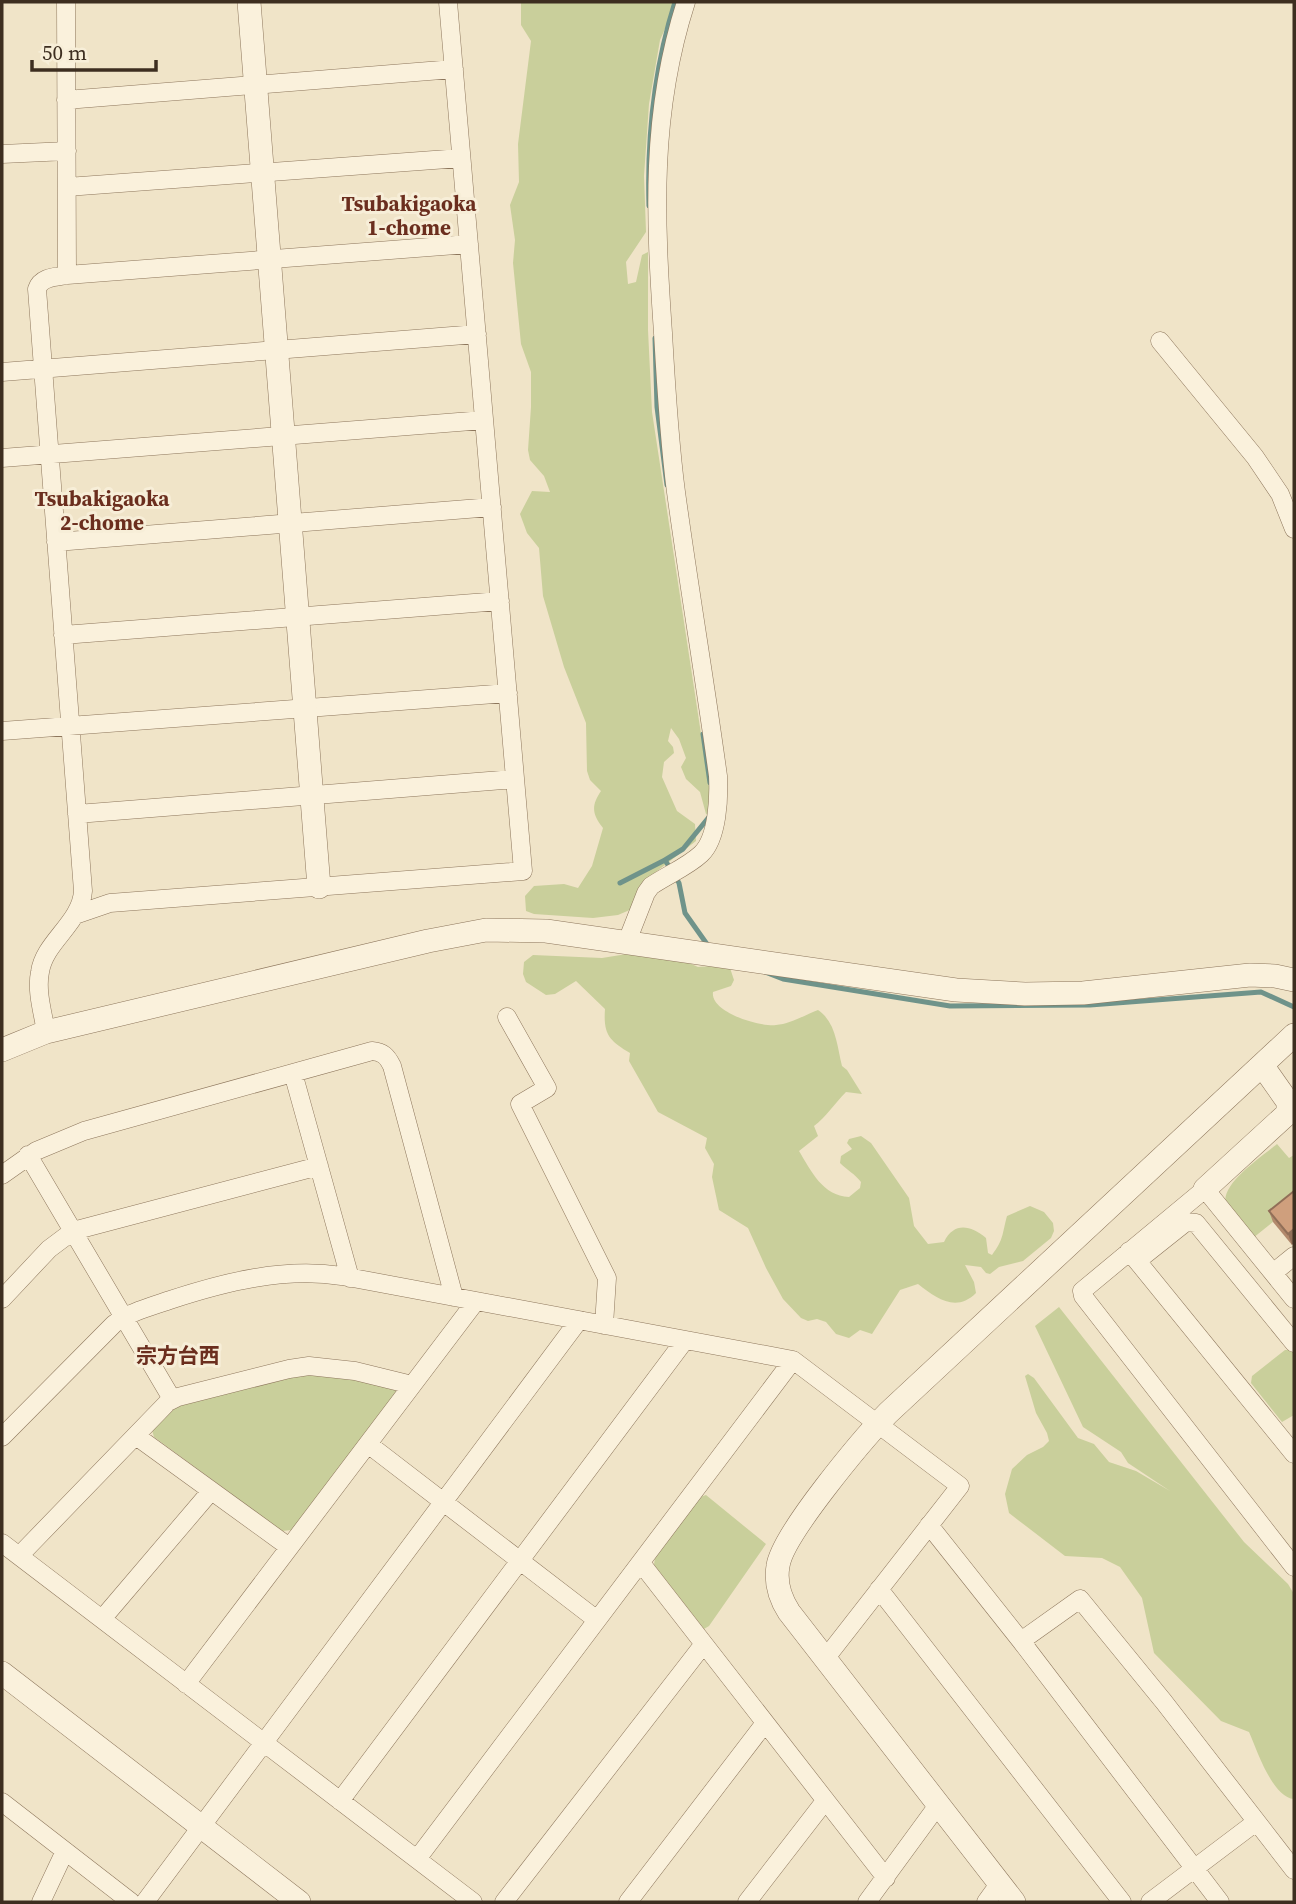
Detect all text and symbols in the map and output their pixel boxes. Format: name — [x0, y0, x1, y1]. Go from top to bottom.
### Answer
scale bar — [32, 28, 156, 72]
text: 50 m — [42, 38, 87, 67]
district label: Tsubakigaoka 1-chome — [341, 189, 477, 242]
district label: Tsubakigaoka 2-chome — [34, 484, 170, 537]
district label: 宗方台西 — [136, 1341, 220, 1370]

